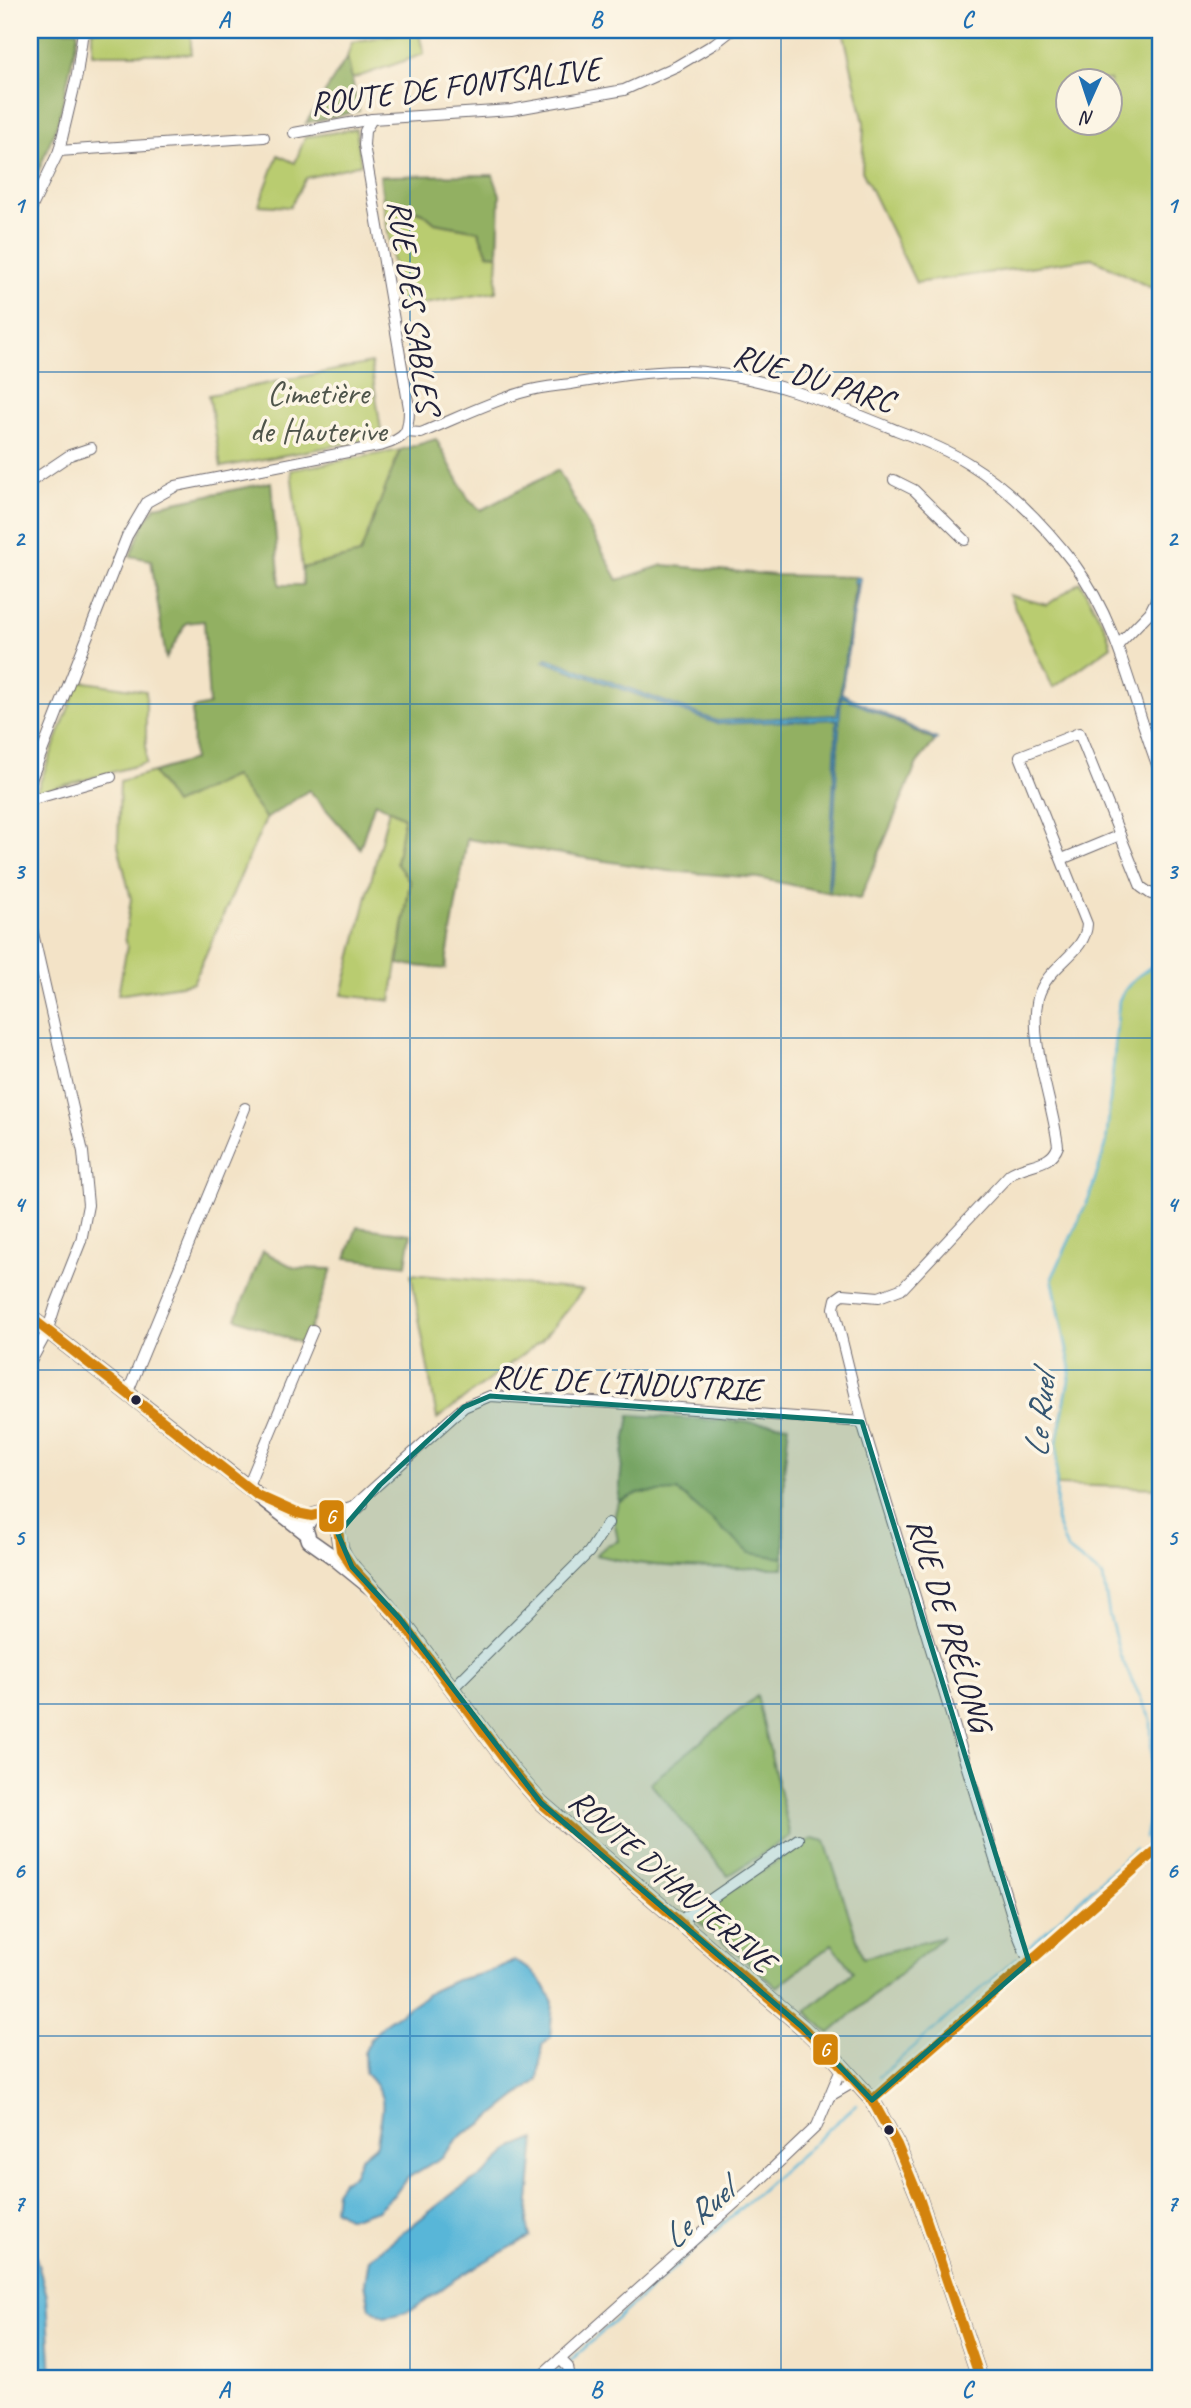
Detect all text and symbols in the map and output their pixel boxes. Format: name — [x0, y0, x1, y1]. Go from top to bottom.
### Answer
text: A — [218, 5, 232, 34]
text: B — [590, 5, 604, 34]
text: C — [962, 5, 976, 34]
street label: ROUTE DE FONTSALIVE — [307, 47, 607, 125]
north arrow — [1054, 66, 1124, 136]
text: N — [1078, 106, 1095, 130]
text: 1 — [14, 191, 27, 220]
text: 1 — [1167, 191, 1180, 220]
street label: RUE DES SABLES — [378, 197, 451, 421]
street label: RUE DU PARC — [728, 334, 903, 423]
park label: Cimetière de Hauterive — [249, 372, 389, 452]
text: 2 — [14, 524, 27, 553]
text: 2 — [1167, 524, 1180, 553]
text: 3 — [14, 857, 27, 886]
text: 3 — [1167, 857, 1180, 886]
text: 4 — [14, 1190, 27, 1219]
text: 4 — [1167, 1190, 1180, 1219]
street label: RUE DE L'INDUSTRIE — [492, 1355, 767, 1411]
water label: Le Ruel — [1013, 1361, 1067, 1459]
unlabelled marker — [129, 1393, 143, 1407]
line badge: G — [318, 1499, 345, 1533]
text: G — [326, 1505, 338, 1529]
street label: RUE DE PRÉLONG — [898, 1513, 1004, 1740]
text: 5 — [14, 1523, 26, 1552]
text: 5 — [1167, 1523, 1179, 1552]
street label: ROUTE D'HAUTERIVE — [560, 1780, 787, 1984]
text: 6 — [14, 1856, 27, 1885]
text: 6 — [1167, 1856, 1180, 1885]
line badge: G — [812, 2033, 839, 2066]
text: G — [820, 2038, 832, 2062]
unlabelled marker — [882, 2123, 896, 2137]
water label: Le Ruel — [652, 2162, 752, 2259]
text: 7 — [14, 2189, 27, 2218]
text: 7 — [1167, 2189, 1180, 2218]
text: A — [218, 2375, 232, 2404]
text: B — [590, 2375, 604, 2404]
text: C — [962, 2375, 976, 2404]

